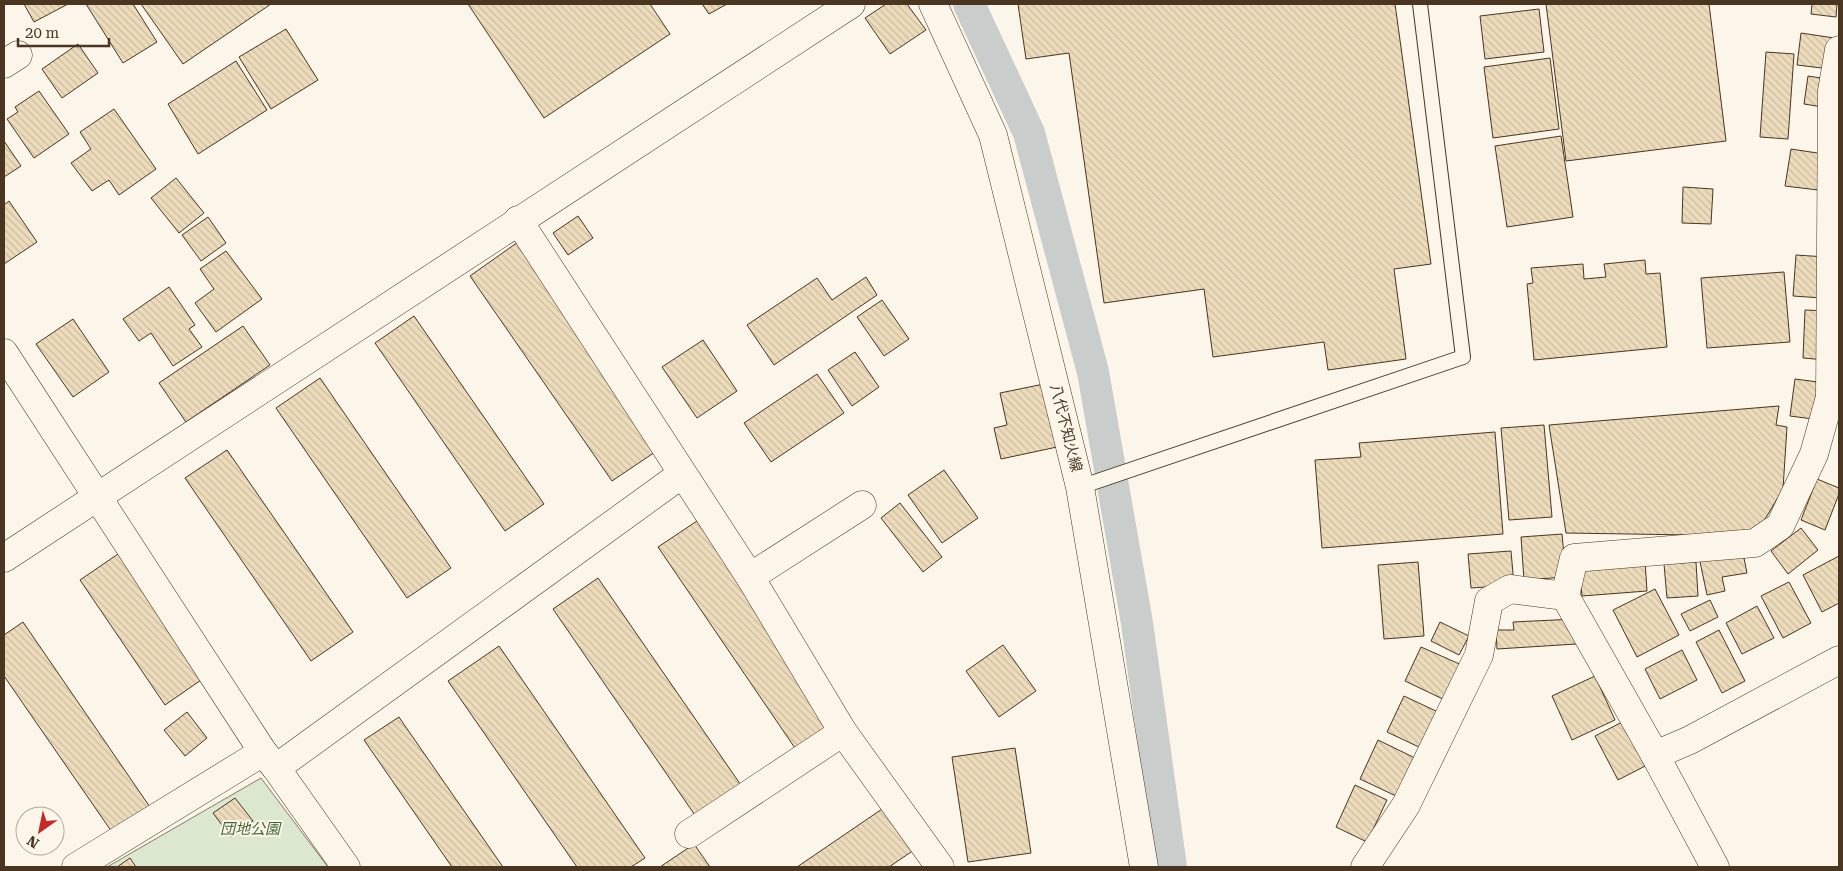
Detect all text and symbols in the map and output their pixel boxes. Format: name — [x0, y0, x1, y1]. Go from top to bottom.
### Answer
scale bar — [18, 15, 109, 47]
text: 20 m — [25, 24, 60, 42]
street label: 八代不知火線 — [1046, 382, 1086, 474]
north arrow — [15, 806, 65, 856]
park label: 団地公園 — [220, 820, 282, 838]
text: N — [24, 832, 42, 852]

